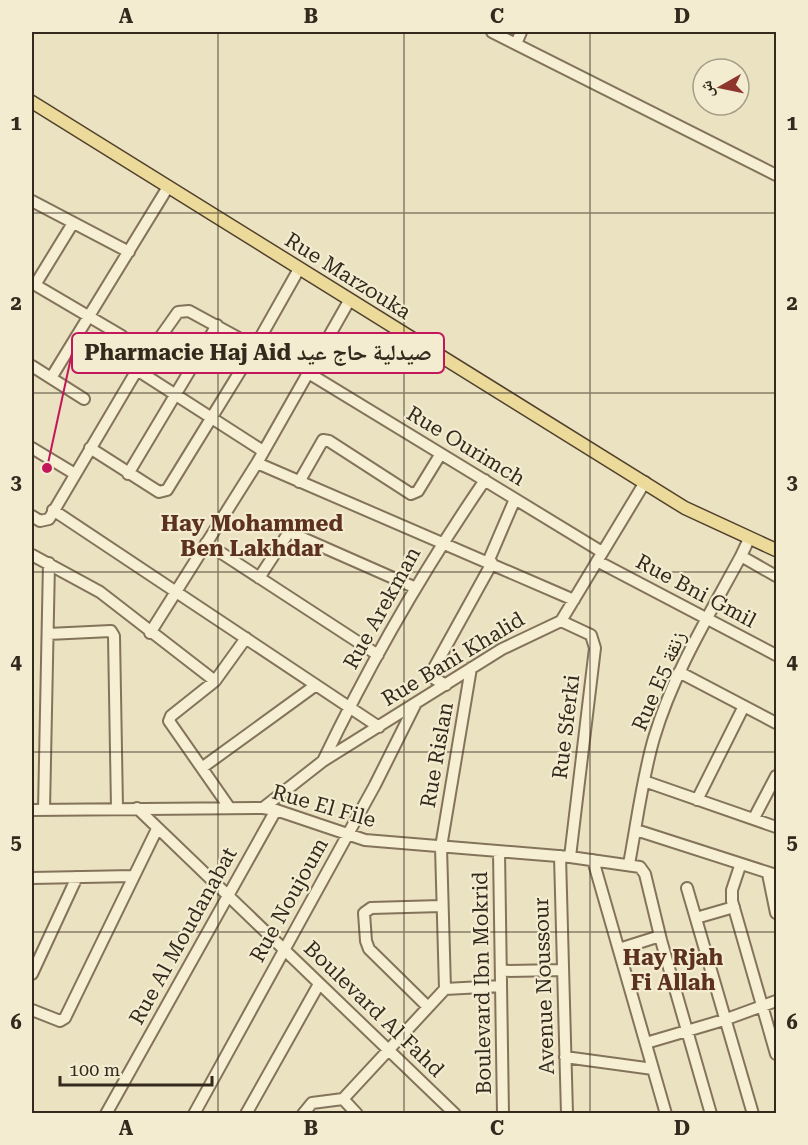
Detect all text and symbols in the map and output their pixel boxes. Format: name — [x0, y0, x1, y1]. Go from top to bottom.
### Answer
text: A — [119, 4, 134, 28]
text: B — [304, 4, 318, 28]
text: C — [490, 4, 504, 28]
text: D — [674, 4, 690, 28]
north arrow — [691, 57, 751, 117]
text: ش — [696, 79, 717, 99]
text: 1 — [10, 111, 22, 135]
text: 1 — [786, 111, 798, 135]
street label: Rue Marzouka — [281, 228, 416, 325]
text: 2 — [10, 291, 22, 315]
text: 2 — [786, 291, 798, 315]
callout: Pharmacie Haj Aid صيدلية حاج عيد — [72, 333, 444, 373]
text: Pharmacie Haj Aid صيدلية حاج عيد — [84, 340, 432, 366]
street label: Rue Ourimch — [403, 401, 530, 491]
text: 3 — [10, 470, 22, 494]
text: 3 — [786, 470, 798, 494]
district label: Hay Mohammed Ben Lakhdar — [161, 511, 344, 561]
street label: Rue Arekman — [339, 542, 426, 673]
street label: Rue Bni Gmil — [632, 549, 761, 633]
street label: Rue Bani Khalid — [377, 607, 529, 711]
street label: Rue E5 زنقة — [627, 627, 691, 735]
text: 4 — [10, 650, 22, 674]
text: 4 — [786, 650, 798, 674]
street label: Rue Sferki — [548, 673, 584, 781]
street label: Rue Rislan — [416, 700, 458, 810]
street label: Rue El File — [269, 780, 379, 832]
text: 5 — [10, 830, 22, 854]
text: 5 — [786, 830, 798, 854]
street label: Rue Noujoum — [245, 834, 333, 966]
street label: Rue Al Moudanabat — [124, 843, 242, 1029]
street label: Boulevard Ibn Mokrid — [468, 871, 496, 1095]
street label: Avenue Noussour — [529, 896, 559, 1075]
street label: Boulevard Al Fahd — [299, 936, 449, 1082]
district label: Hay Rjah Fi Allah — [623, 945, 723, 995]
text: 6 — [10, 1010, 22, 1034]
text: 6 — [786, 1010, 798, 1034]
scale bar — [60, 1049, 212, 1087]
text: 100 m — [69, 1059, 120, 1080]
text: A — [119, 1116, 134, 1140]
text: B — [304, 1116, 318, 1140]
text: C — [490, 1116, 504, 1140]
text: D — [674, 1116, 690, 1140]

